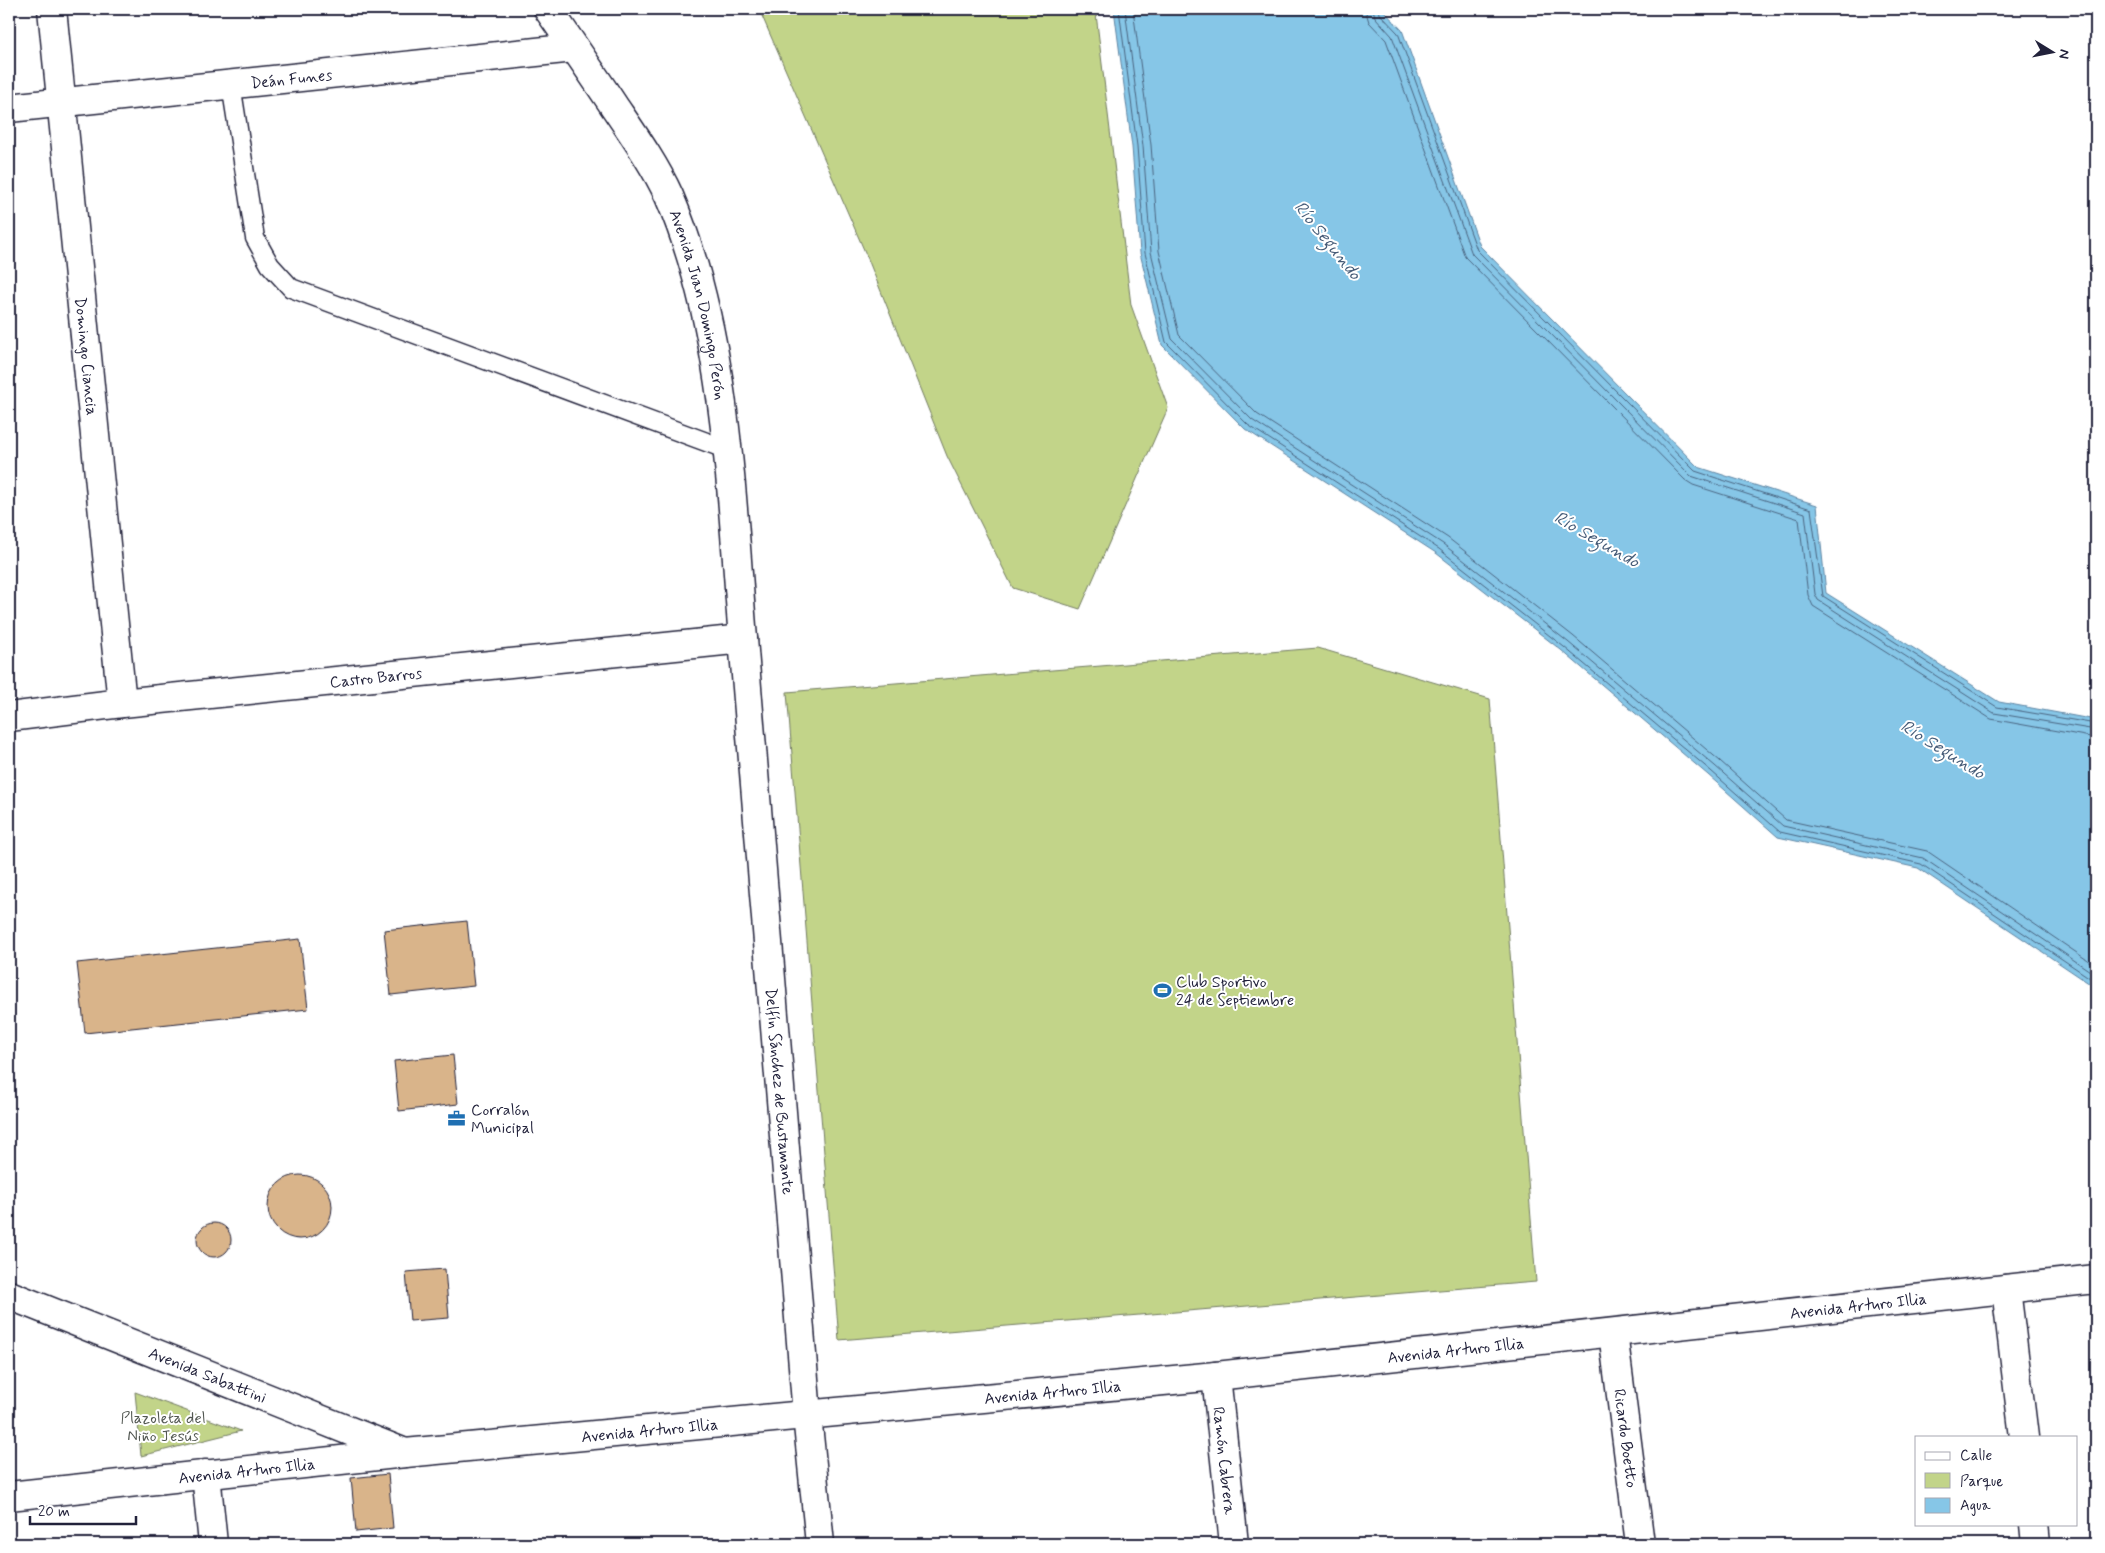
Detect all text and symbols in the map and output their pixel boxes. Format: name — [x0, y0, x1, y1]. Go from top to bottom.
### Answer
north arrow — [2028, 28, 2078, 78]
text: N — [2054, 48, 2073, 60]
street label: Deán Funes — [250, 65, 333, 94]
water label: Río Segundo — [1287, 196, 1367, 287]
street label: Avenida Juan Domingo Perón — [664, 207, 730, 401]
street label: Domingo Ciancia — [69, 296, 102, 417]
water label: Río Segundo — [1548, 506, 1645, 576]
street label: Castro Barros — [329, 663, 423, 694]
water label: Río Segundo — [1895, 715, 1990, 788]
place label: Club Sportivo 24 de Septiembre — [1176, 972, 1294, 1011]
sports icon: Club Sportivo 24 de Septiembre — [1152, 980, 1172, 1000]
street label: Delfín Sánchez de Bustamante — [760, 987, 798, 1196]
place label: Corralón Municipal — [471, 1100, 534, 1139]
office icon: Corralón Municipal — [447, 1108, 467, 1128]
street label: Avenida Arturo Illia — [1789, 1289, 1928, 1325]
street label: Avenida Arturo Illia — [1386, 1333, 1525, 1369]
street label: Avenida Sabattini — [145, 1343, 269, 1409]
street label: Avenida Arturo Illia — [983, 1376, 1122, 1410]
street label: Ricardo Boetto — [1608, 1388, 1642, 1489]
street label: Ramón Cabrera — [1207, 1406, 1240, 1516]
park label: Plazoleta del Niño Jesús — [120, 1408, 206, 1447]
street label: Avenida Arturo Illia — [580, 1414, 719, 1448]
legend — [1915, 1436, 2078, 1526]
text: Calle — [1960, 1446, 1992, 1466]
street label: Avenida Arturo Illia — [177, 1454, 316, 1490]
text: Parque — [1960, 1472, 2003, 1492]
scale bar — [30, 1493, 136, 1525]
text: Agua — [1960, 1496, 1992, 1516]
text: 20 m — [38, 1502, 70, 1522]

